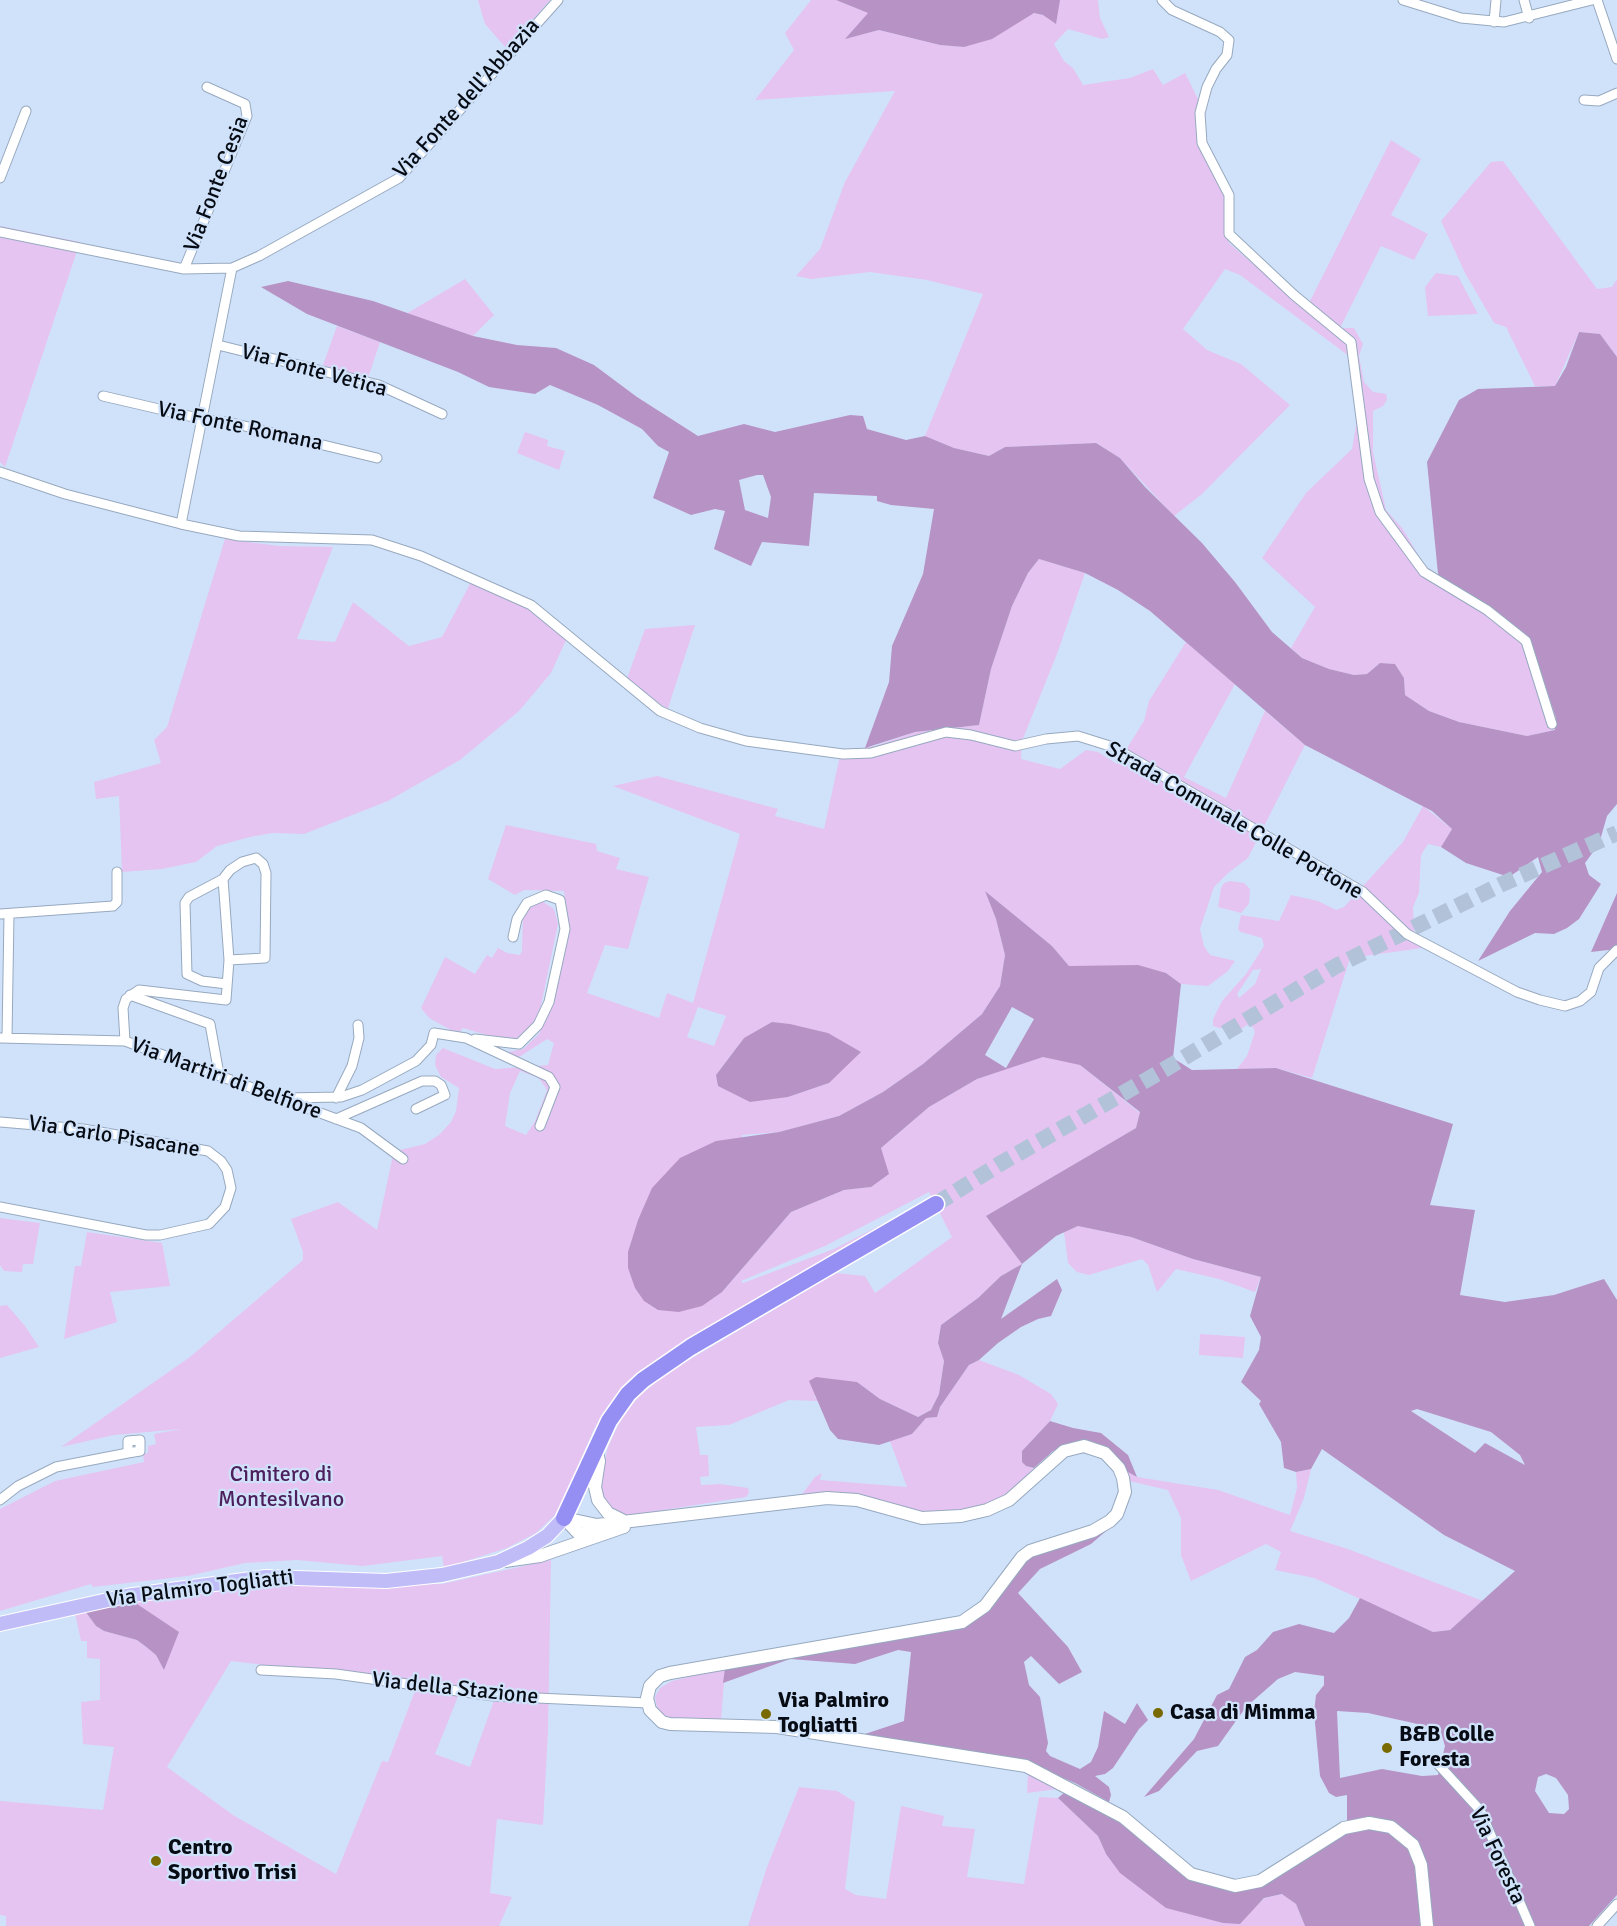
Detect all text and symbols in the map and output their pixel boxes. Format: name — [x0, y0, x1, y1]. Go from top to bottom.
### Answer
street label: Via Fonte dell'Abbazia — [388, 14, 546, 184]
street label: Via Fonte Cesia — [179, 112, 255, 256]
street label: Via Fonte Vetica — [238, 339, 390, 403]
street label: Via Fonte Romana — [155, 397, 325, 457]
street label: Strada Comunale Colle Portone — [1101, 736, 1367, 906]
street label: Via Martiri di Belfiore — [127, 1032, 325, 1126]
street label: Via Carlo Pisacane — [26, 1110, 202, 1164]
park label: Cimitero di Montesilvano — [218, 1462, 344, 1514]
street label: Via Palmiro Togliatti — [105, 1564, 295, 1614]
street label: Via della Stazione — [370, 1667, 540, 1711]
place label: Via Palmiro Togliatti — [778, 1688, 889, 1740]
place label: Casa di Mimma — [1170, 1700, 1316, 1726]
marker: Casa di Mimma — [1151, 1706, 1165, 1720]
marker: Via Palmiro Togliatti — [759, 1707, 773, 1721]
place label: B&B Colle Foresta — [1399, 1722, 1494, 1774]
marker: B&B Colle Foresta — [1380, 1741, 1394, 1755]
street label: Via Foresta — [1463, 1803, 1531, 1909]
place label: Centro Sportivo Trisi — [168, 1835, 297, 1886]
marker: Centro Sportivo Trisi — [149, 1854, 163, 1868]

